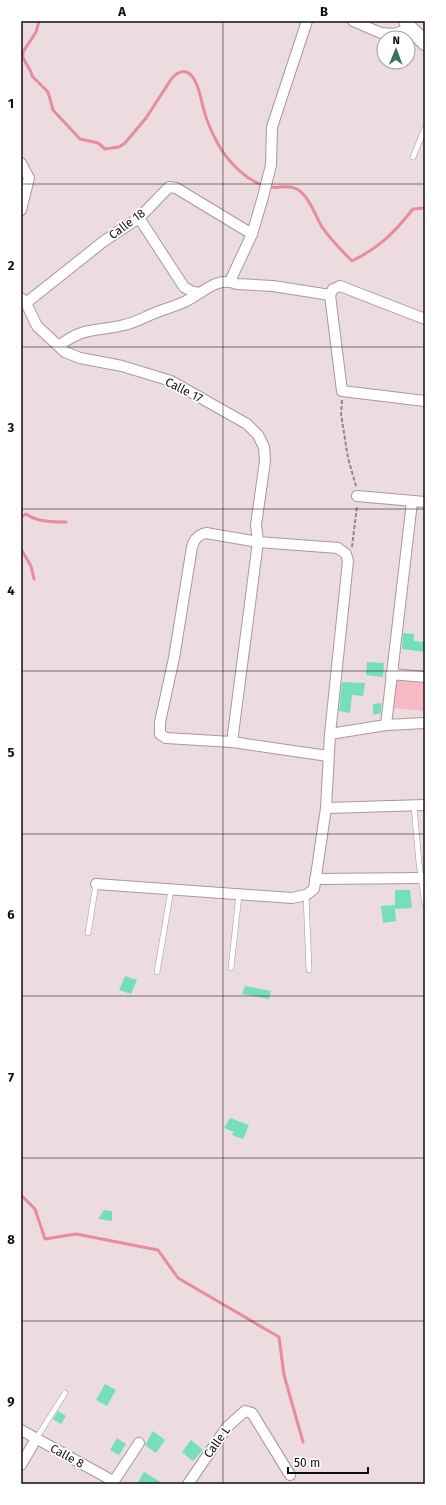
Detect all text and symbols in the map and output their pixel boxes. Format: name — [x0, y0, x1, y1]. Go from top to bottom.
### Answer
text: A — [117, 4, 126, 19]
text: B — [320, 4, 328, 19]
north arrow — [376, 30, 416, 70]
text: N — [392, 34, 400, 47]
text: 1 — [8, 96, 14, 111]
street label: Calle 18 — [106, 206, 148, 242]
text: 2 — [8, 258, 15, 273]
street label: Calle 17 — [163, 375, 205, 405]
text: 3 — [7, 420, 15, 435]
text: 4 — [7, 583, 15, 598]
text: 5 — [8, 745, 15, 760]
text: 6 — [7, 907, 15, 922]
text: 7 — [8, 1070, 14, 1085]
text: 8 — [7, 1232, 15, 1247]
text: 9 — [7, 1394, 15, 1409]
street label: Calle L — [201, 1423, 233, 1461]
street label: Calle 8 — [48, 1441, 87, 1471]
scale bar — [288, 1449, 368, 1475]
text: 50 m — [294, 1456, 320, 1470]

